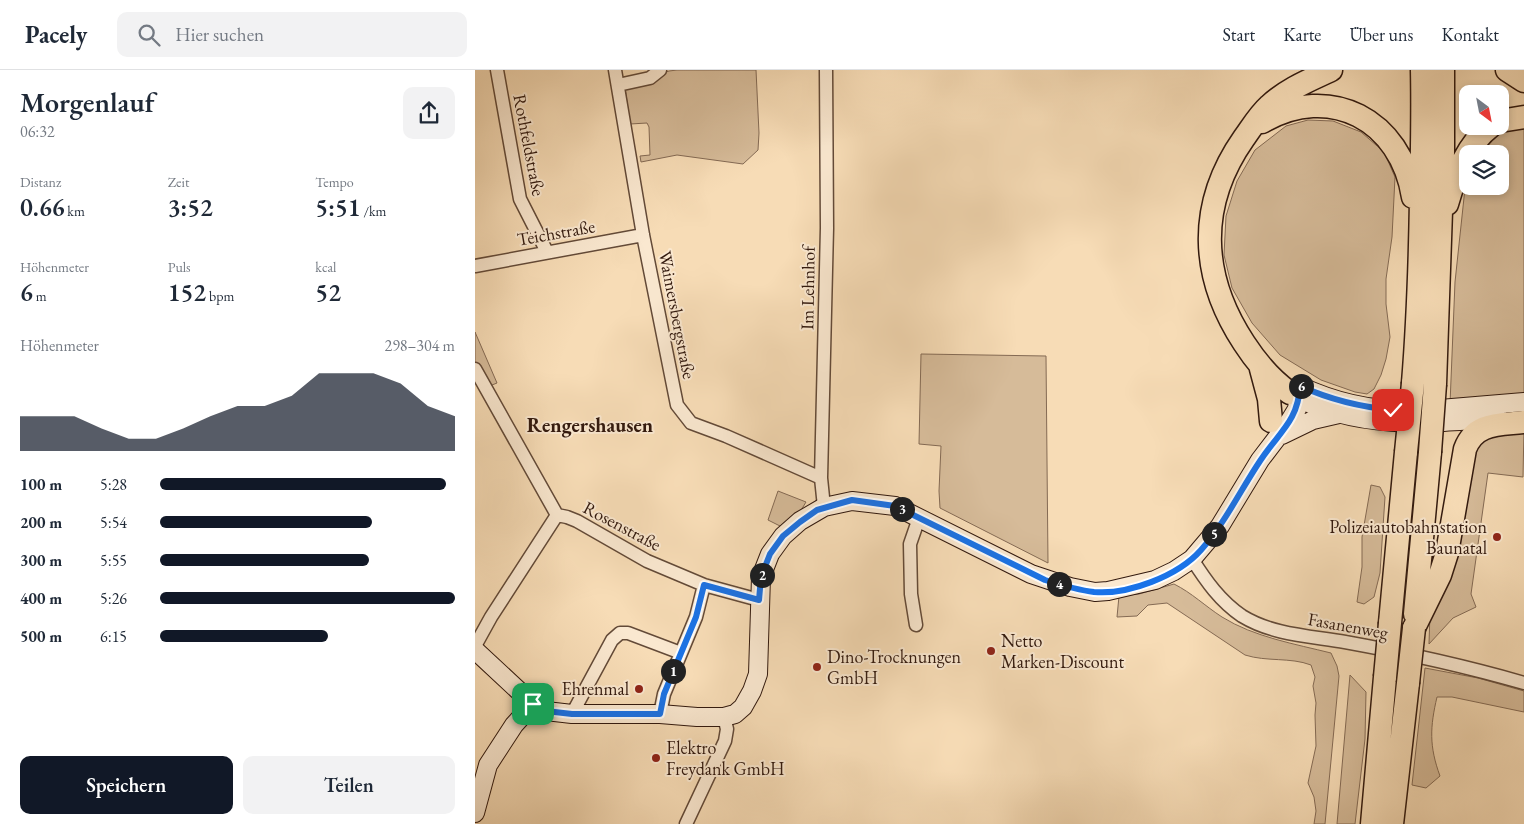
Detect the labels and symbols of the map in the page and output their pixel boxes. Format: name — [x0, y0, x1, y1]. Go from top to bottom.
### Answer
north arrow — [1459, 85, 1509, 135]
street label: Rothfeldstraße — [508, 92, 551, 198]
street label: Teichstraße — [515, 214, 597, 251]
street label: Im Lehnhof — [795, 244, 820, 330]
street label: Waimersbergstraße — [654, 249, 701, 381]
pin: 6 — [1289, 374, 1313, 398]
pin — [1372, 389, 1414, 431]
district label: Rengershausen — [527, 412, 653, 438]
street label: Rosenstraße — [579, 495, 665, 556]
pin: 3 — [889, 496, 915, 522]
place label: Polizeiautobahnstation Baunatal — [1329, 515, 1487, 559]
pin: 5 — [1201, 522, 1227, 546]
marker: Polizeiautobahnstation Baunatal — [1491, 531, 1503, 543]
pin: 2 — [749, 562, 775, 588]
pin: 4 — [1047, 572, 1071, 596]
street label: Fasanenweg — [1306, 607, 1390, 644]
place label: Netto Marken-Discount — [1001, 629, 1125, 673]
place label: Dino-Trocknungen GmbH — [827, 645, 962, 689]
marker: Netto Marken-Discount — [985, 645, 997, 657]
pin: 1 — [661, 658, 685, 684]
marker: Dino-Trocknungen GmbH — [811, 661, 823, 673]
place label: Ehrenmal — [562, 677, 629, 700]
pin — [512, 683, 554, 725]
marker: Ehrenmal — [633, 683, 645, 695]
place label: Elektro Freydank GmbH — [666, 736, 785, 780]
marker: Elektro Freydank GmbH — [650, 752, 662, 764]

